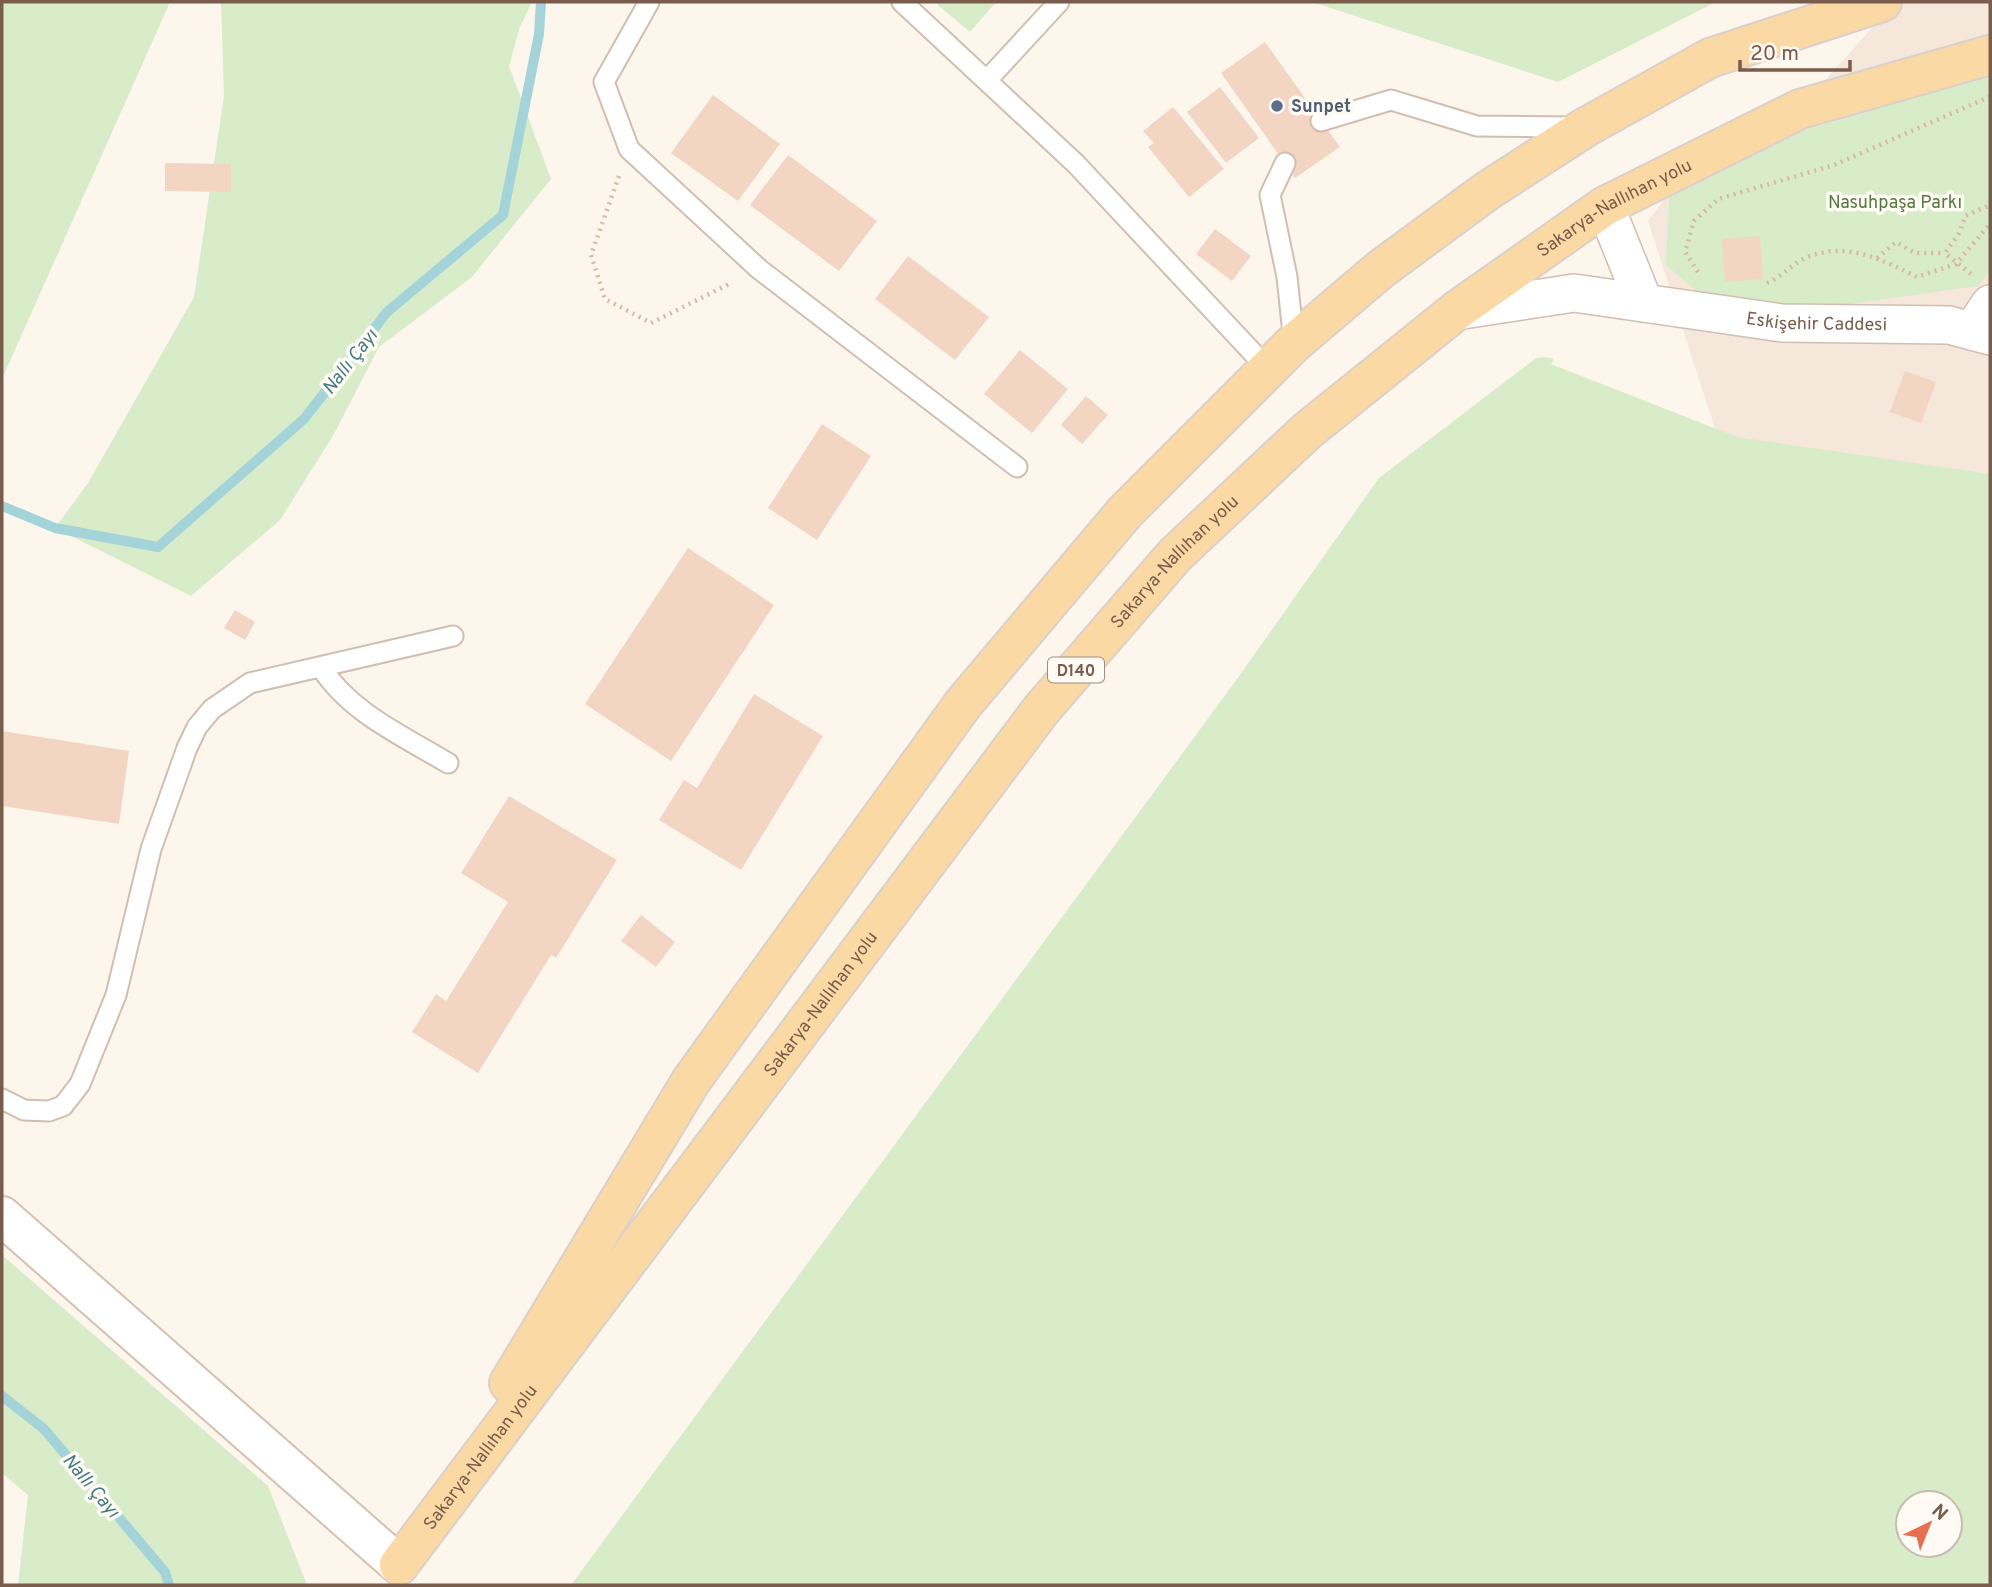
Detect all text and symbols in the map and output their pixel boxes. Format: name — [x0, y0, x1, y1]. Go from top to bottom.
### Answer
scale bar — [1740, 28, 1850, 72]
text: 20 m — [1750, 41, 1799, 68]
place label: Sunpet — [1291, 96, 1351, 119]
marker: Sunpet — [1269, 98, 1285, 114]
street label: Sakarya-Nallıhan yolu — [1533, 155, 1696, 263]
park label: Nasuhpaşa Parkı — [1828, 192, 1962, 215]
street label: Eskişehir Caddesi — [1744, 308, 1887, 337]
water label: Nallı Çayı — [318, 325, 384, 400]
street label: Sakarya-Nallıhan yolu — [1106, 491, 1244, 634]
road number: D140 — [1048, 657, 1104, 682]
street label: Sakarya-Nallıhan yolu — [760, 927, 884, 1082]
street label: Sakarya-Nallıhan yolu — [419, 1381, 543, 1535]
water label: Nallı Çayı — [57, 1449, 124, 1523]
north arrow — [1894, 1489, 1964, 1559]
text: N — [1926, 1500, 1952, 1526]

